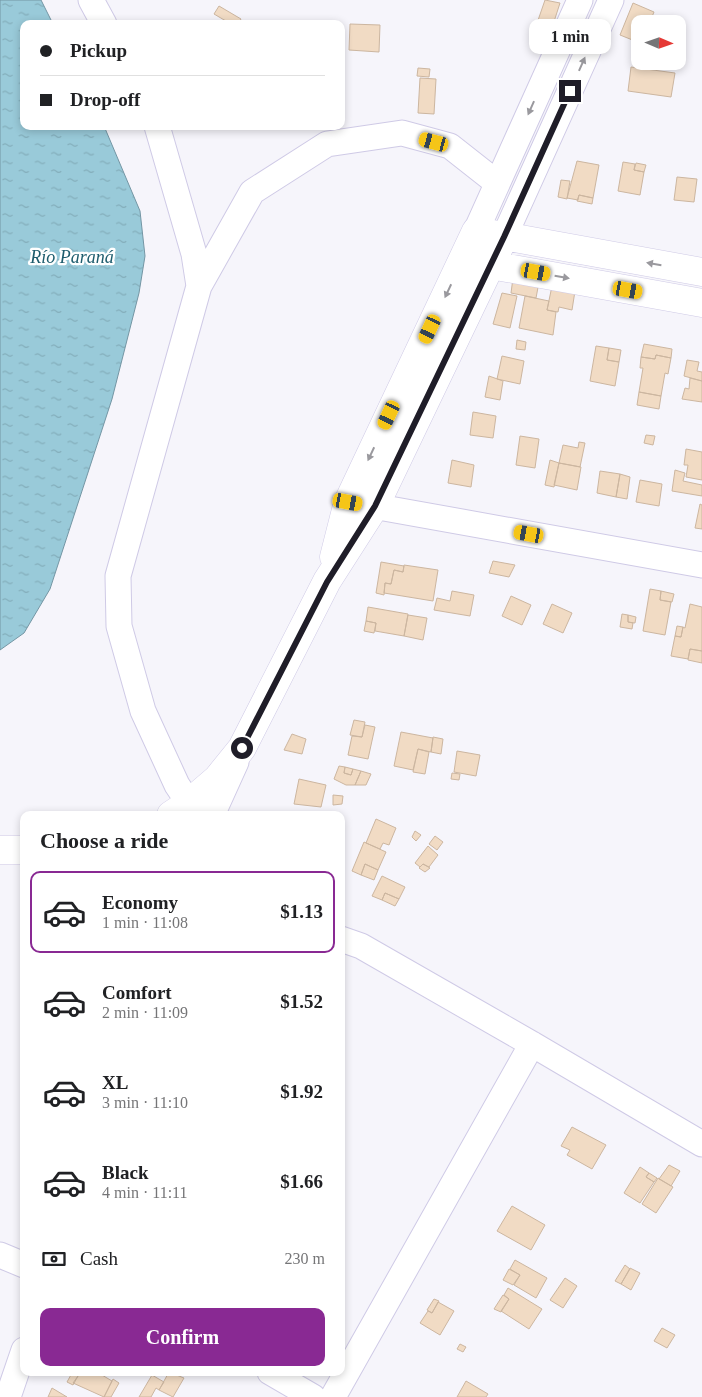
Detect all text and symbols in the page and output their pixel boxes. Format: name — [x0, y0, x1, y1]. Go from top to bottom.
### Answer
north arrow — [631, 15, 686, 70]
map controls — [631, 15, 686, 70]
callout: 1 min — [529, 18, 611, 54]
text: 1 min — [551, 28, 589, 45]
text: Pickup — [70, 40, 127, 61]
one-way arrow — [577, 57, 586, 72]
route end — [559, 80, 581, 102]
text: Drop-off — [70, 89, 140, 110]
one-way arrow — [526, 101, 534, 115]
car — [417, 131, 450, 153]
water label: Río Paraná — [29, 247, 114, 267]
one-way arrow — [646, 259, 662, 267]
car — [519, 262, 552, 282]
one-way arrow — [555, 274, 571, 282]
car — [611, 280, 644, 300]
one-way arrow — [443, 284, 451, 298]
car — [416, 312, 443, 346]
car — [375, 398, 402, 432]
one-way arrow — [367, 447, 375, 461]
car — [331, 492, 364, 512]
car — [512, 524, 545, 544]
route start — [231, 737, 253, 759]
text: Choose a ride — [40, 828, 168, 853]
icon: car — [42, 890, 87, 935]
text: Economy — [102, 892, 178, 913]
text: $1.13 — [280, 901, 323, 922]
text: 1 min · 11:08 — [102, 914, 188, 931]
icon: car — [42, 980, 87, 1025]
text: Comfort — [102, 982, 172, 1003]
text: $1.52 — [280, 991, 323, 1012]
text: 2 min · 11:09 — [102, 1004, 188, 1021]
icon: car — [42, 1070, 87, 1115]
text: XL — [102, 1072, 128, 1093]
text: $1.92 — [280, 1081, 323, 1102]
text: 3 min · 11:10 — [102, 1094, 188, 1111]
icon: car — [42, 1160, 87, 1205]
text: Black — [102, 1162, 148, 1183]
text: $1.66 — [280, 1171, 323, 1192]
text: 4 min · 11:11 — [102, 1184, 187, 1201]
icon: cash — [40, 1245, 68, 1273]
text: Cash — [80, 1248, 118, 1269]
text: 230 m — [285, 1250, 325, 1267]
button: Confirm — [40, 1308, 325, 1366]

